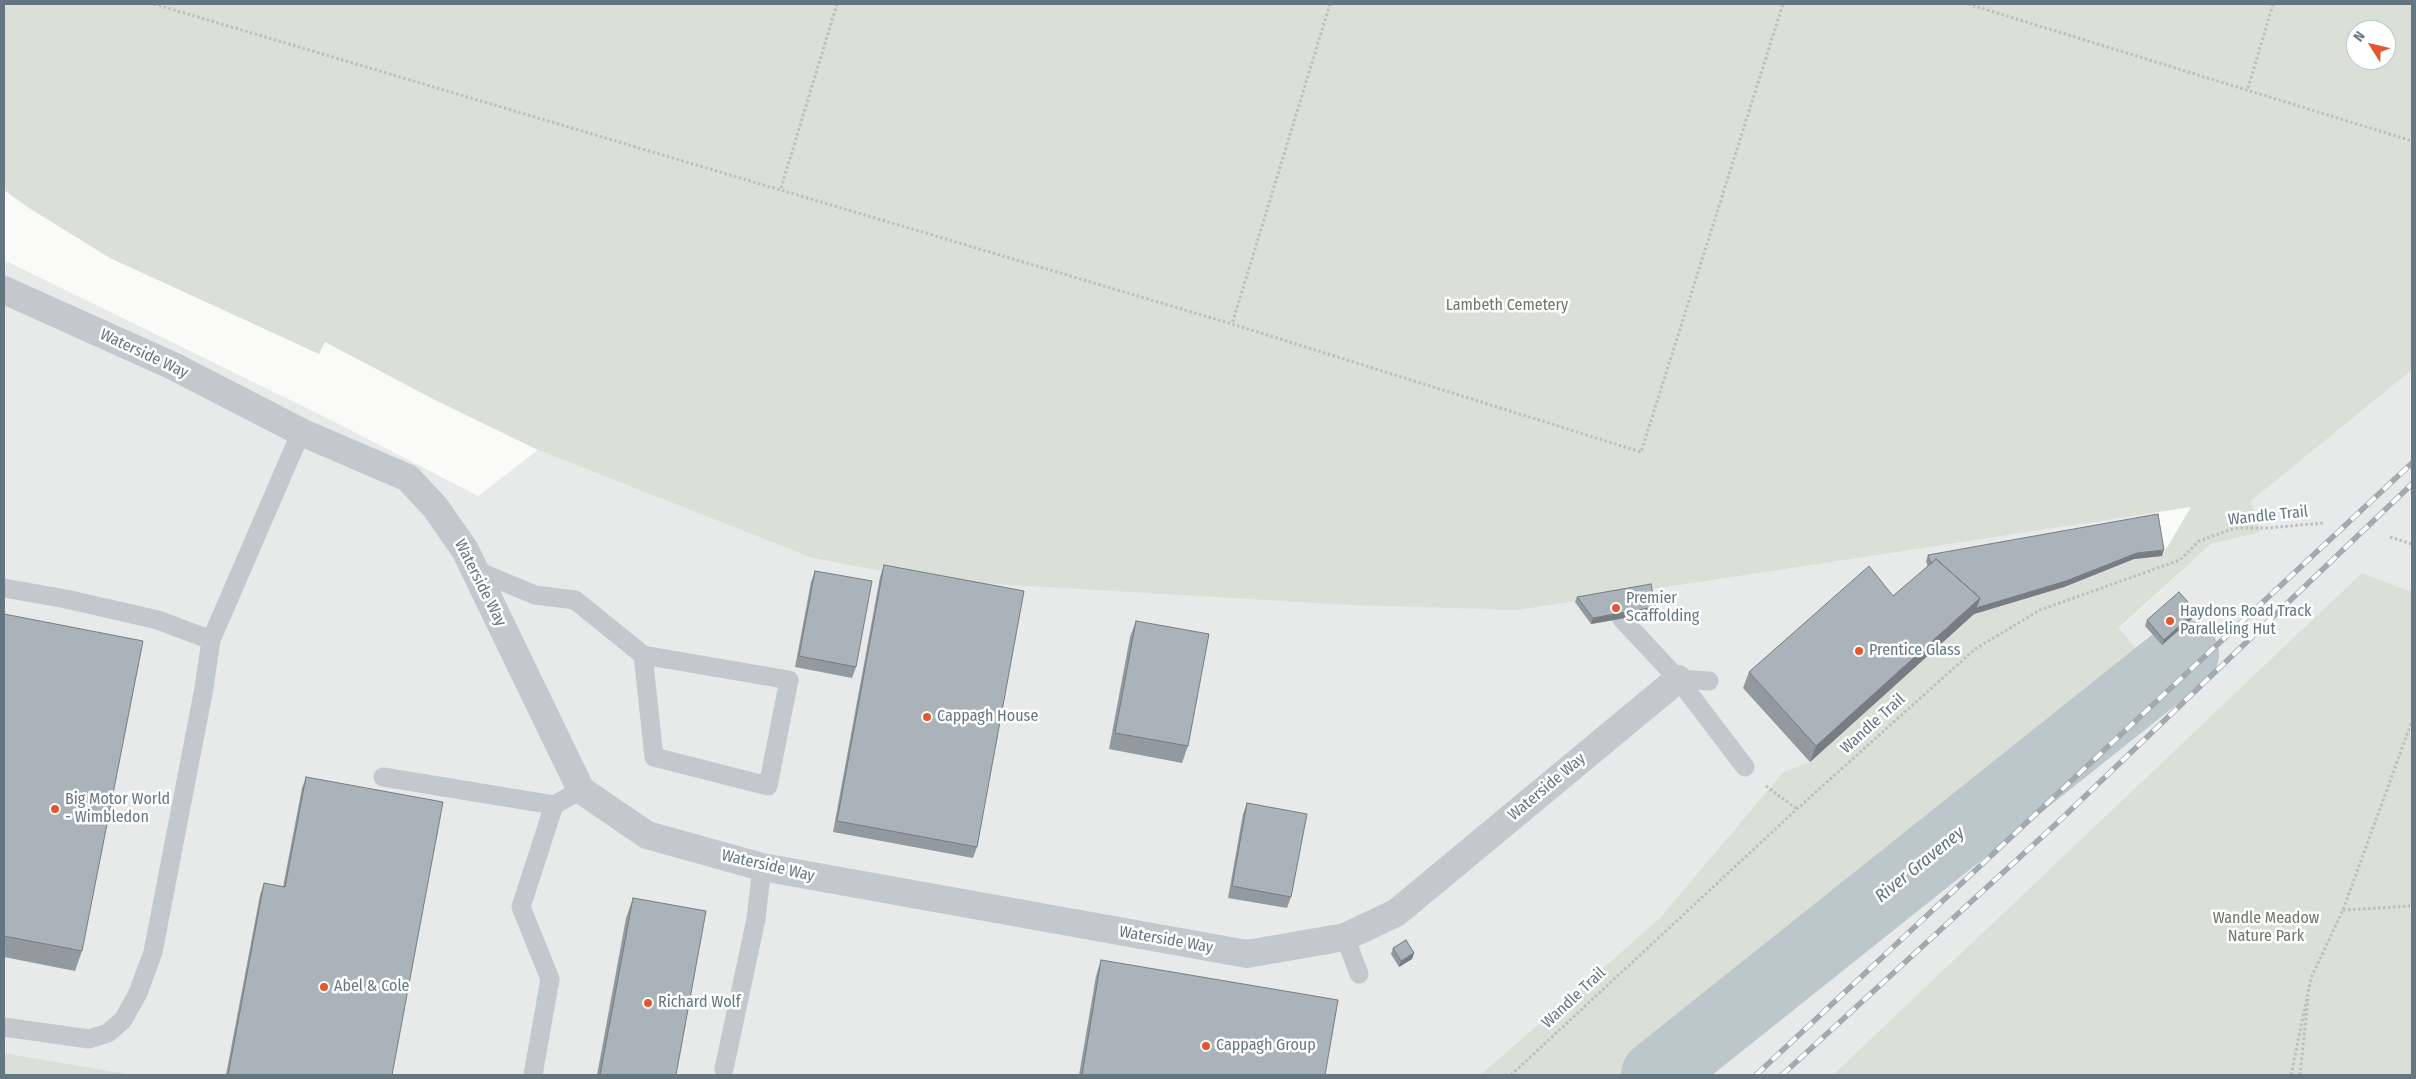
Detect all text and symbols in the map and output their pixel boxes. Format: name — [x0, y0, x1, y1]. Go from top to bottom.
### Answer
north arrow — [2346, 20, 2396, 70]
text: N — [2350, 28, 2369, 45]
park label: Lambeth Cemetery — [1446, 296, 1568, 316]
street label: Waterside Way — [97, 325, 191, 383]
street label: Wandle Trail — [2227, 502, 2309, 530]
street label: Waterside Way — [450, 536, 510, 630]
place label: Premier Scaffolding — [1626, 589, 1699, 627]
marker: Premier Scaffolding — [1610, 602, 1622, 614]
place label: Haydons Road Track Paralleling Hut — [2180, 602, 2311, 640]
marker: Haydons Road Track Paralleling Hut — [2164, 615, 2176, 627]
place label: Prentice Glass — [1869, 641, 1961, 661]
marker: Prentice Glass — [1853, 645, 1865, 657]
street label: Wandle Trail — [1837, 690, 1909, 758]
place label: Cappagh House — [937, 707, 1038, 727]
marker: Cappagh House — [921, 711, 933, 723]
street label: Waterside Way — [1504, 749, 1590, 825]
place label: Big Motor World - Wimbledon — [65, 790, 170, 828]
marker: Big Motor World - Wimbledon — [49, 803, 61, 815]
water label: River Graveney — [1871, 822, 1969, 908]
street label: Waterside Way — [720, 846, 816, 886]
park label: Wandle Meadow Nature Park — [2213, 909, 2319, 947]
street label: Waterside Way — [1118, 922, 1214, 958]
street label: Wandle Trail — [1538, 964, 1610, 1032]
place label: Abel & Cole — [334, 977, 409, 997]
marker: Abel & Cole — [318, 981, 330, 993]
place label: Richard Wolf — [658, 993, 741, 1013]
marker: Richard Wolf — [642, 997, 654, 1009]
place label: Cappagh Group — [1216, 1036, 1316, 1056]
marker: Cappagh Group — [1200, 1040, 1212, 1052]

